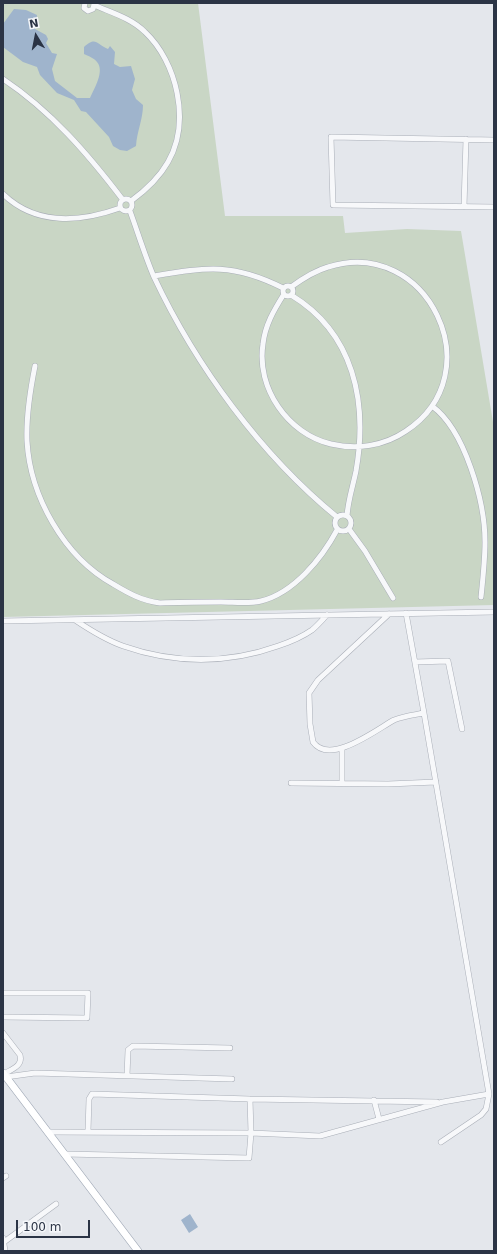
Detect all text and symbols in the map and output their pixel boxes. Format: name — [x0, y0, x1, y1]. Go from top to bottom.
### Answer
north arrow — [16, 16, 56, 56]
text: N — [28, 16, 39, 31]
scale bar — [18, 1212, 92, 1238]
text: 100 m — [23, 1220, 61, 1234]

